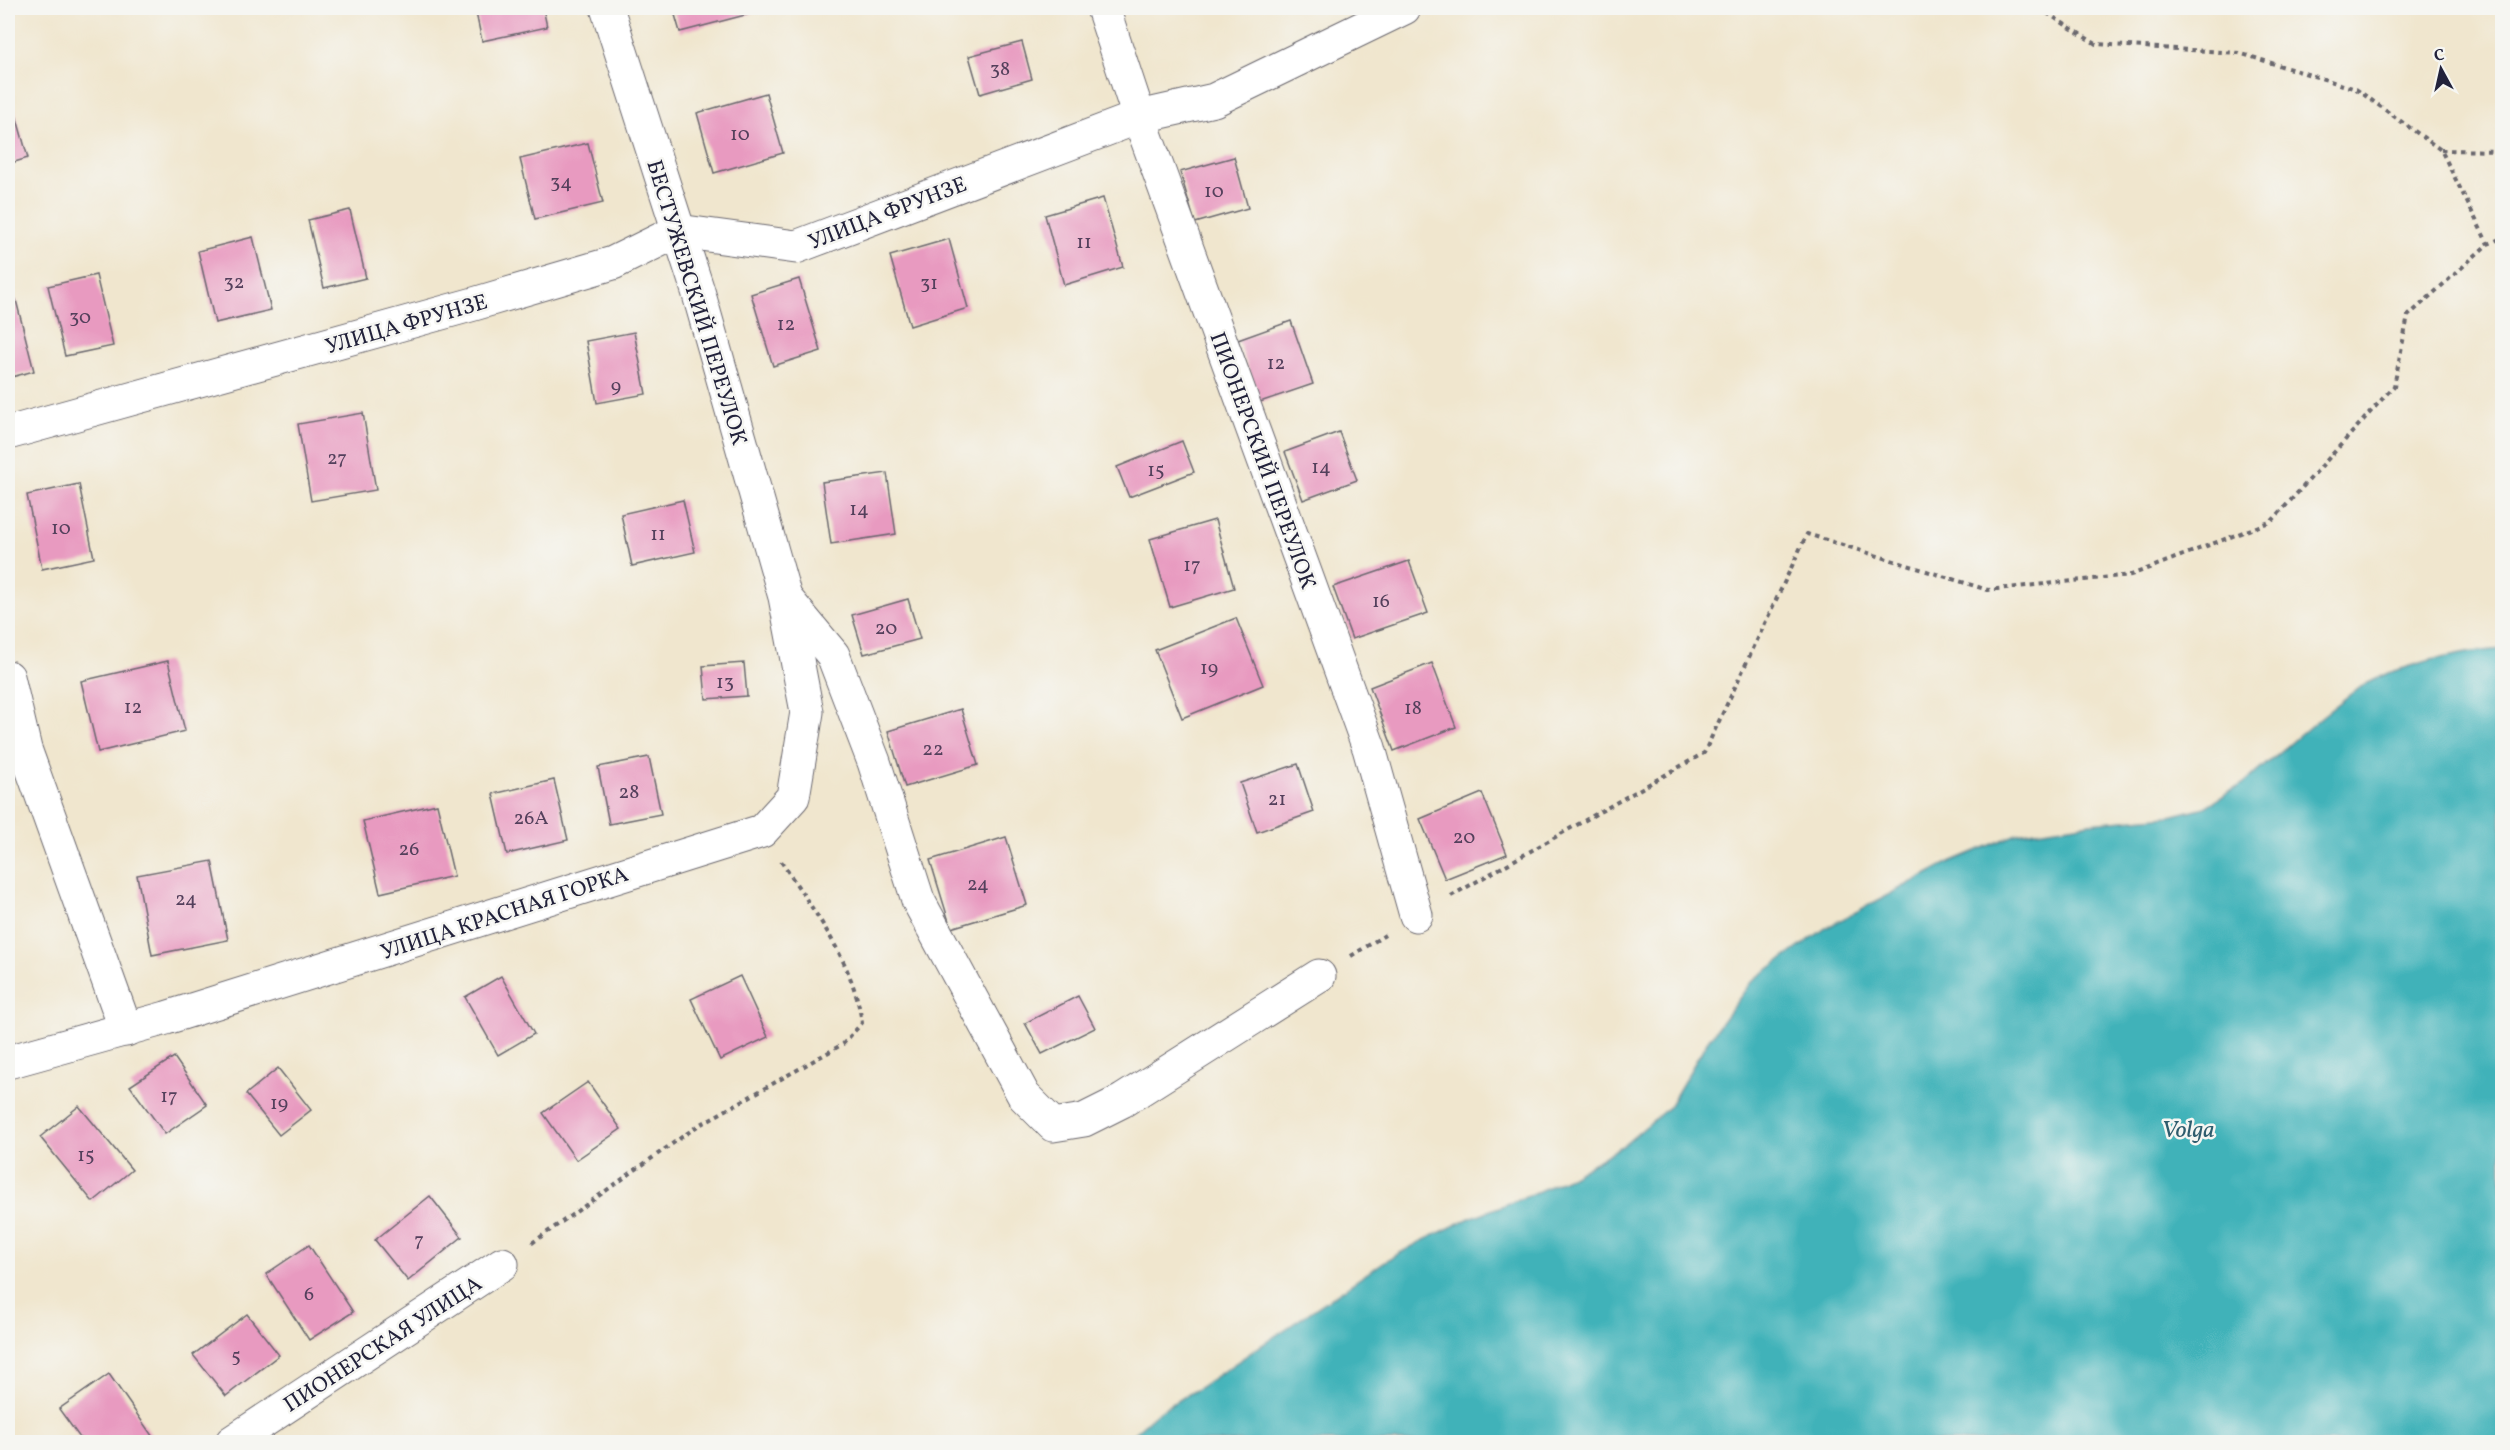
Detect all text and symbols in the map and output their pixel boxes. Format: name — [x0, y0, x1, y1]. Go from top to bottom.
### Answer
north arrow — [2411, 39, 2471, 99]
text: С — [2433, 45, 2446, 68]
house number: 38 — [990, 56, 1010, 84]
house number: 10 — [730, 121, 750, 149]
street label: БЕСТУЖЕВСКИЙ ПЕРЕУЛОК — [637, 156, 754, 449]
house number: 34 — [550, 169, 572, 197]
street label: УЛИЦА ФРУНЗЕ — [804, 170, 972, 259]
house number: 10 — [1204, 178, 1224, 206]
house number: 11 — [1076, 229, 1092, 257]
house number: 32 — [224, 269, 245, 297]
house number: 31 — [920, 270, 938, 298]
street label: УЛИЦА ФРУНЗЕ — [322, 287, 492, 363]
house number: 30 — [69, 304, 91, 332]
house number: 12 — [777, 311, 795, 339]
street label: ПИОНЕРСКИЙ ПЕРЕУЛОК — [1201, 328, 1323, 594]
house number: 12 — [1267, 350, 1285, 378]
house number: 9 — [611, 373, 621, 401]
house number: 27 — [327, 445, 347, 473]
house number: 14 — [1311, 454, 1331, 482]
house number: 15 — [1147, 457, 1165, 485]
house number: 14 — [849, 496, 869, 524]
house number: 10 — [51, 515, 71, 543]
house number: 11 — [650, 521, 666, 549]
house number: 17 — [1183, 552, 1201, 580]
house number: 16 — [1372, 588, 1390, 616]
house number: 20 — [875, 615, 897, 643]
house number: 19 — [1200, 655, 1218, 683]
house number: 13 — [716, 669, 734, 697]
house number: 12 — [124, 694, 142, 722]
house number: 18 — [1404, 695, 1422, 723]
house number: 22 — [922, 736, 944, 764]
house number: 28 — [619, 779, 639, 807]
house number: 21 — [1268, 786, 1286, 814]
house number: 26А — [514, 805, 548, 833]
house number: 20 — [1453, 824, 1475, 852]
house number: 26 — [399, 836, 419, 864]
street label: УЛИЦА КРАСНАЯ ГОРКА — [377, 860, 633, 969]
house number: 24 — [967, 871, 989, 899]
house number: 24 — [175, 886, 197, 914]
house number: 17 — [160, 1083, 178, 1111]
house number: 19 — [270, 1090, 288, 1118]
water label: Volga — [2162, 1114, 2214, 1148]
house number: 15 — [77, 1142, 95, 1170]
house number: 7 — [414, 1227, 424, 1255]
street label: ПИОНЕРСКАЯ УЛИЦА — [278, 1269, 489, 1421]
house number: 6 — [304, 1281, 314, 1309]
house number: 5 — [231, 1343, 241, 1371]

